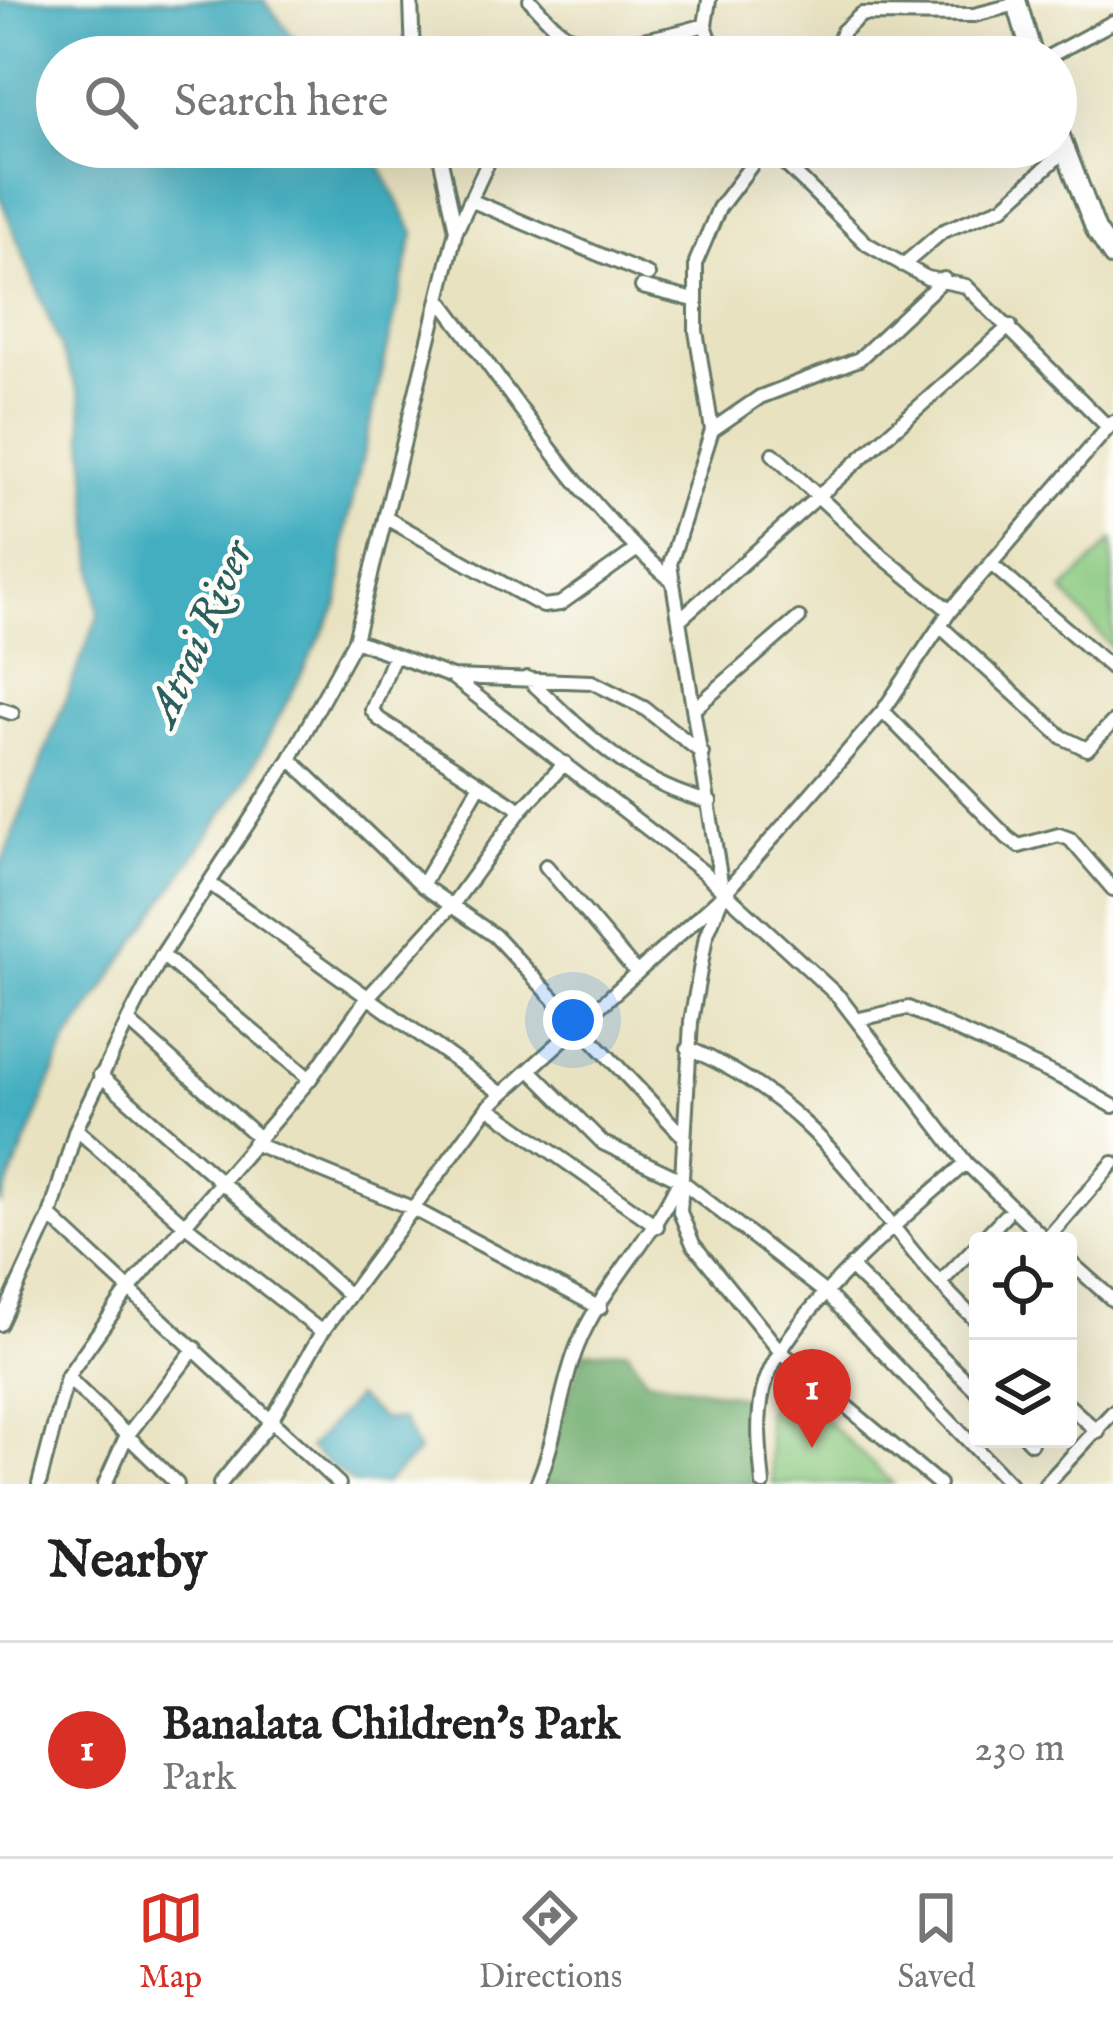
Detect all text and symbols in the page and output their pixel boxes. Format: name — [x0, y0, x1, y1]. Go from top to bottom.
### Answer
search box — [36, 36, 1077, 168]
icon: search — [78, 69, 144, 135]
text: Search here — [174, 74, 388, 131]
water label: Atrai River — [134, 530, 268, 739]
your location — [543, 990, 603, 1050]
map controls — [969, 1232, 1077, 1448]
button: locate — [969, 1232, 1077, 1340]
button: layers — [969, 1340, 1077, 1448]
pin: 1 — [773, 1349, 851, 1448]
text: Nearby — [48, 1530, 207, 1595]
text: Banalata Children's Park — [162, 1697, 620, 1754]
text: 1 — [80, 1725, 94, 1774]
text: 230 m — [974, 1725, 1065, 1774]
text: Park — [162, 1754, 236, 1803]
tab: Map — [138, 1885, 204, 1999]
tab: Directions — [479, 1885, 622, 1999]
tab: Saved — [897, 1885, 975, 1999]

